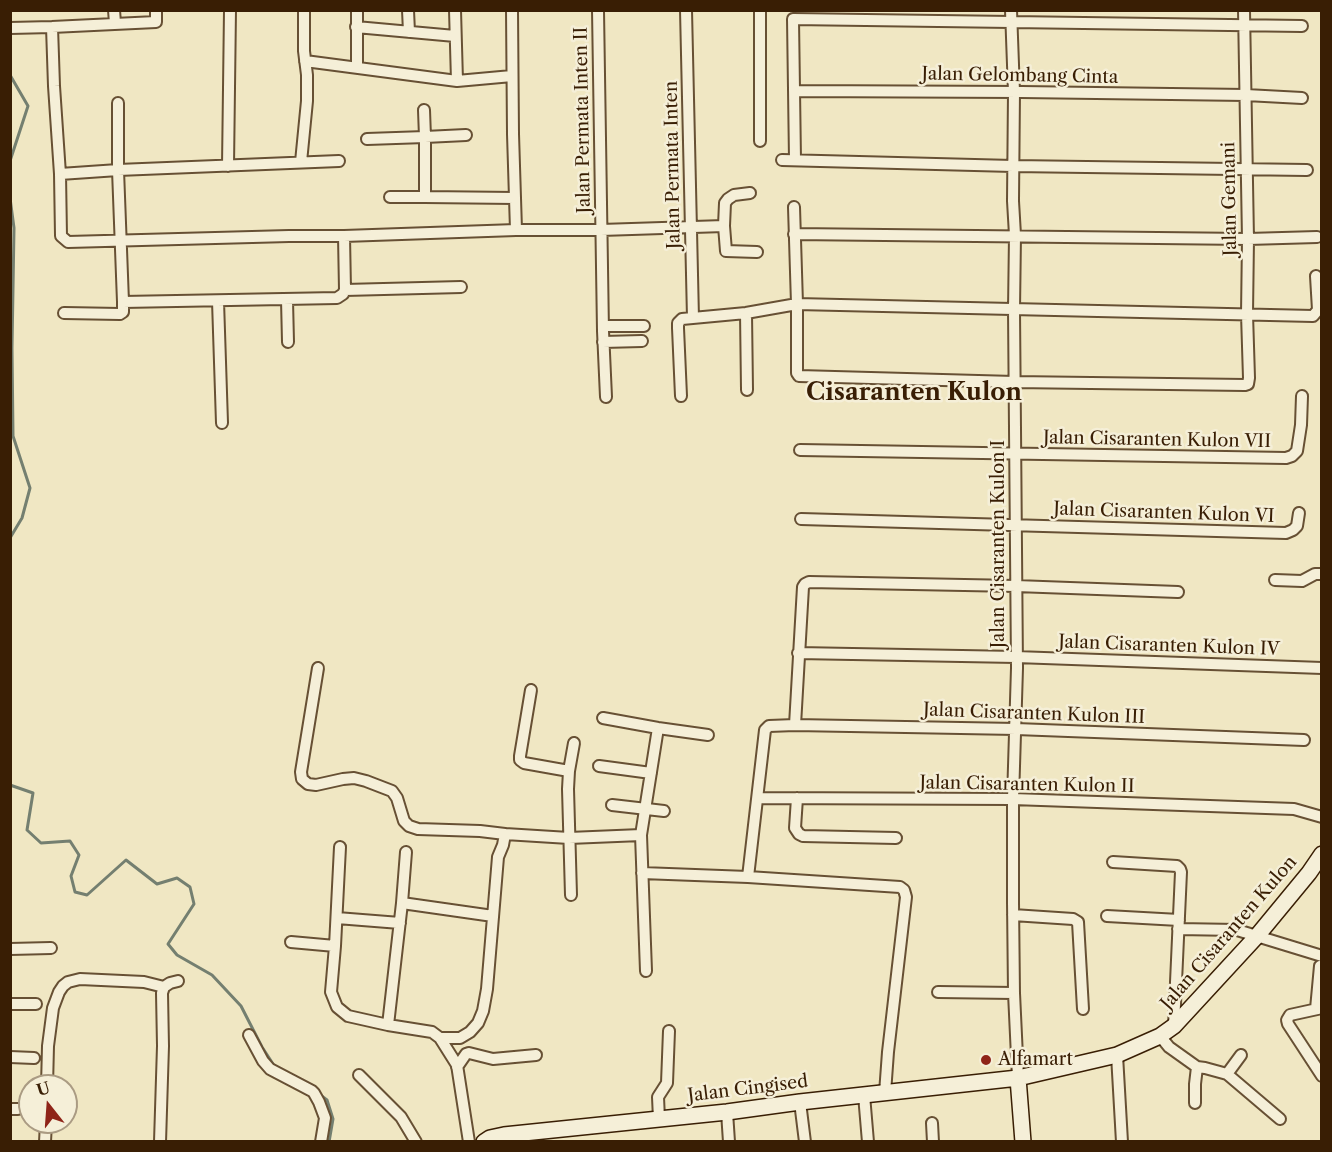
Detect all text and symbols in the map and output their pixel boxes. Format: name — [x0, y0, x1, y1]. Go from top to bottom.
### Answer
street label: Jalan Permata Inten II — [571, 27, 595, 213]
street label: Jalan Gelombang Cinta — [922, 63, 1118, 89]
street label: Jalan Permata Inten — [661, 81, 685, 249]
street label: Jalan Gemani — [1218, 142, 1242, 256]
district label: Cisaranten Kulon — [806, 379, 1022, 407]
street label: Jalan Cisaranten Kulon VII — [1043, 427, 1271, 453]
street label: Jalan Cisaranten Kulon I — [988, 440, 1010, 648]
street label: Jalan Cisaranten Kulon VI — [1053, 498, 1275, 528]
street label: Jalan Cisaranten Kulon IV — [1058, 631, 1280, 661]
street label: Jalan Cisaranten Kulon III — [923, 699, 1145, 729]
street label: Jalan Cisaranten Kulon II — [919, 772, 1135, 798]
street label: Jalan Cisaranten Kulon — [1156, 852, 1302, 1014]
place label: Alfamart — [998, 1049, 1073, 1071]
marker: Alfamart — [979, 1053, 993, 1067]
street label: Jalan Cingised — [687, 1071, 809, 1107]
north arrow — [18, 1074, 78, 1134]
text: U — [34, 1077, 52, 1100]

